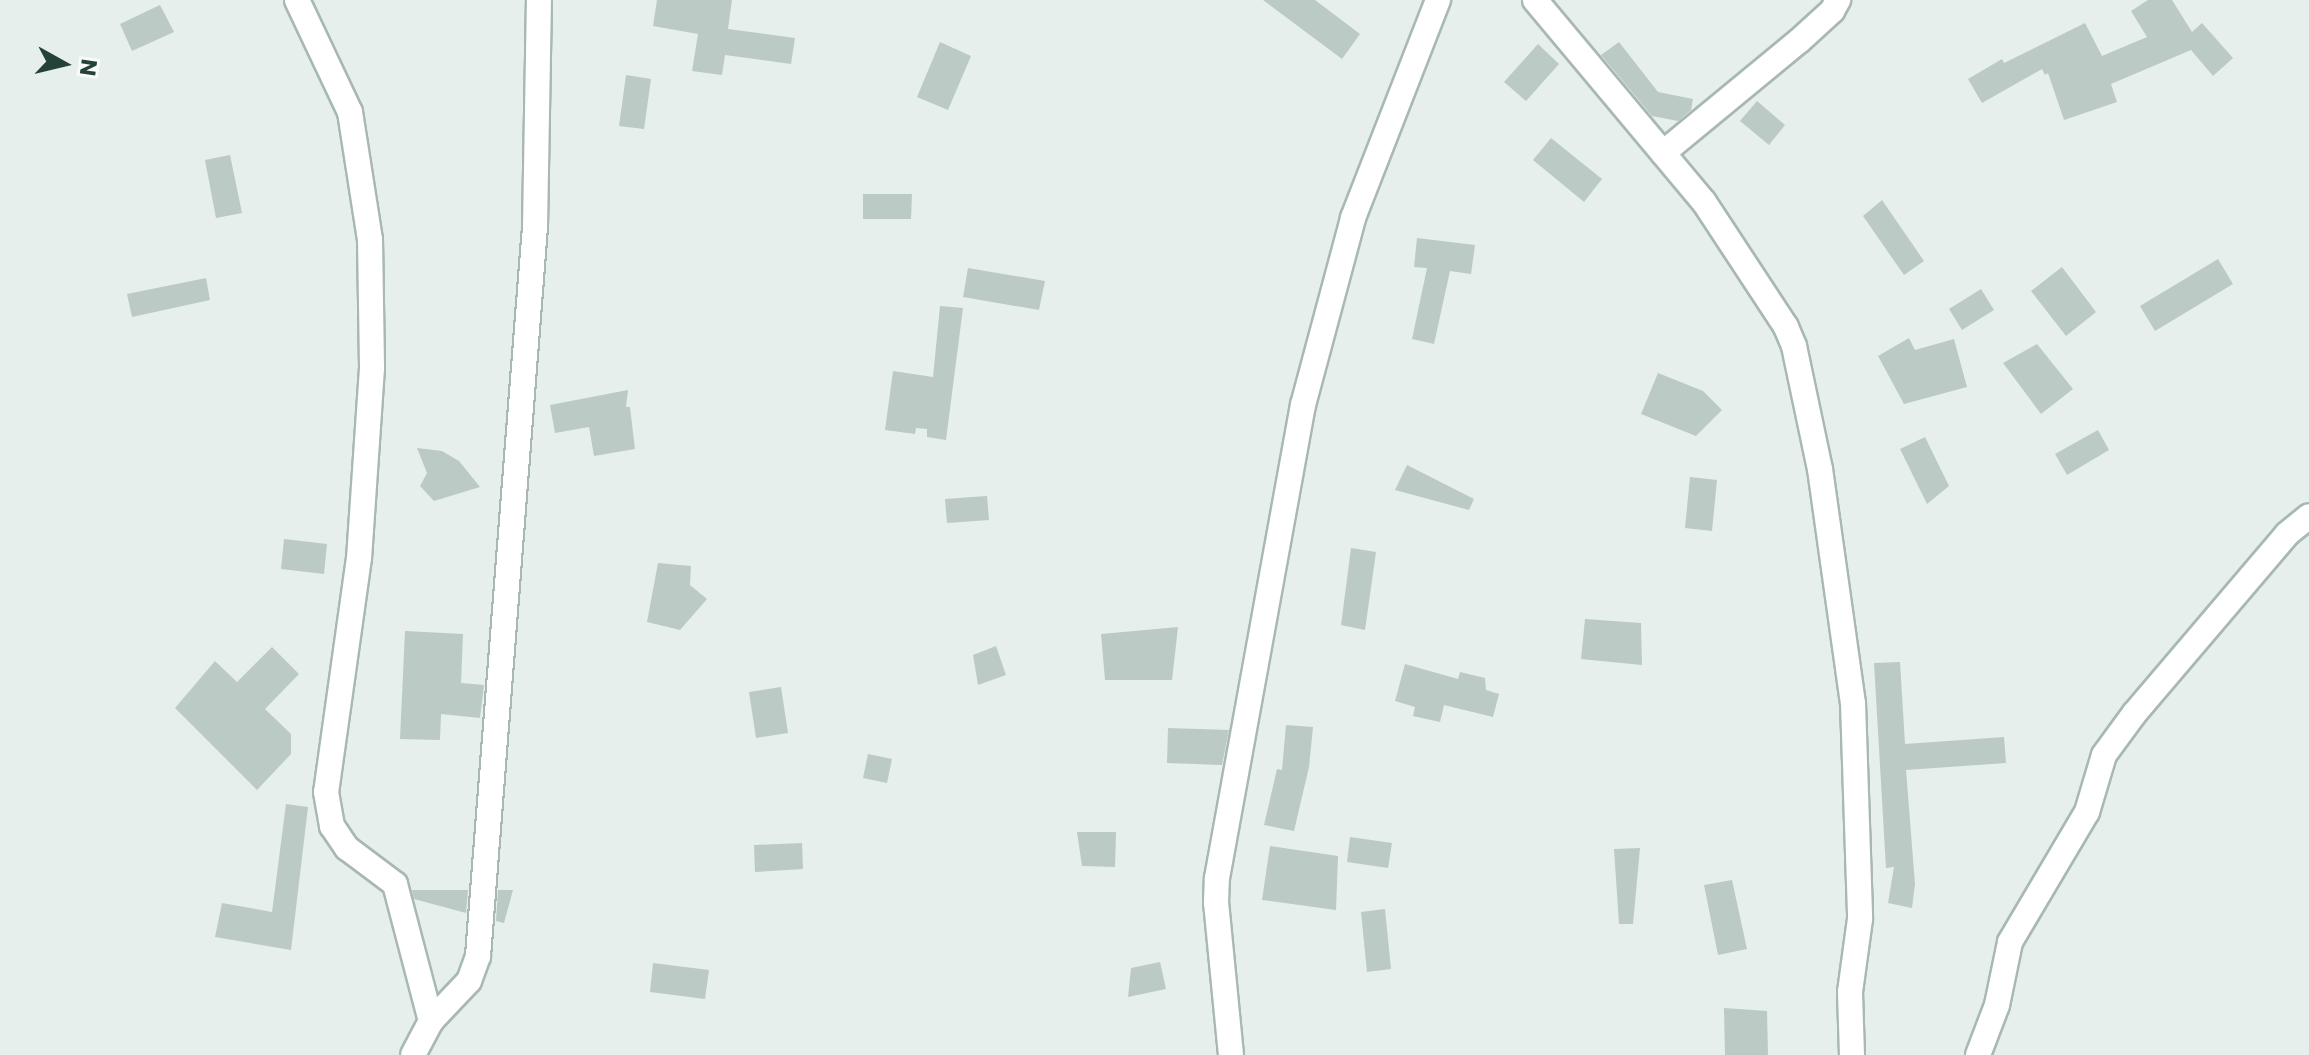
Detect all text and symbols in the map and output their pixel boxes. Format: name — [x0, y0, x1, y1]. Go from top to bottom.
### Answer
north arrow — [24, 24, 104, 104]
text: N — [72, 57, 105, 78]

